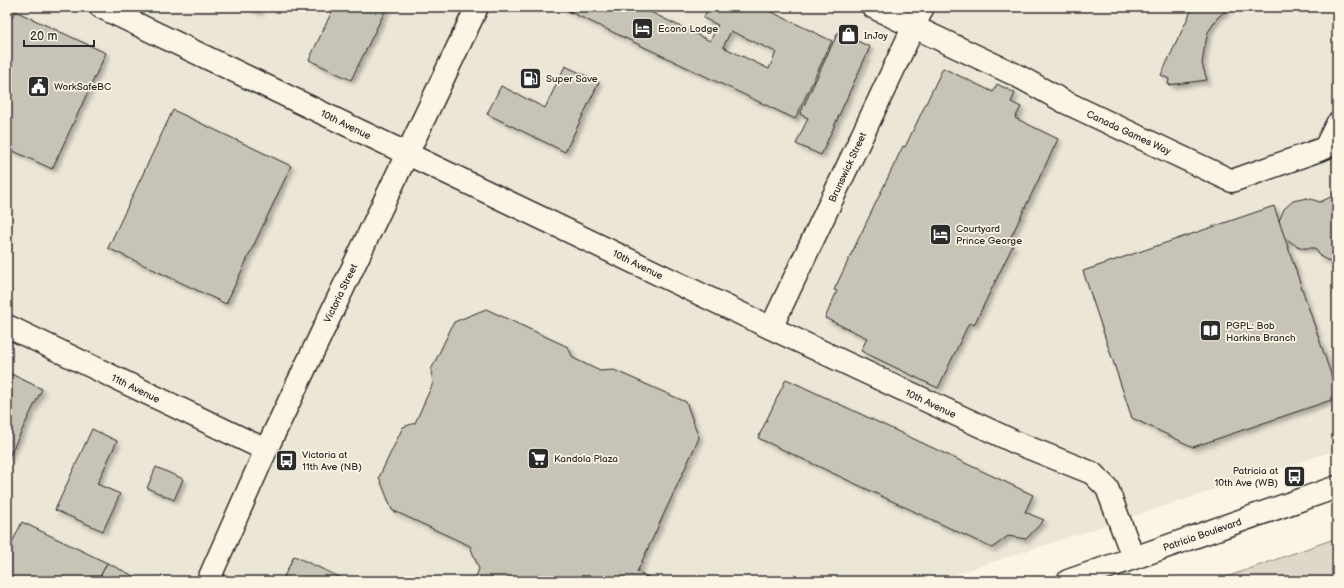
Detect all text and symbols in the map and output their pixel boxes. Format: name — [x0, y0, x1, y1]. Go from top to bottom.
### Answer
hotel icon: Econo Lodge — [630, 15, 656, 41]
scale bar — [24, 22, 94, 48]
shop icon: InJoy — [836, 22, 862, 48]
place label: Econo Lodge — [658, 23, 718, 35]
text: 20 m — [30, 29, 57, 44]
place label: InJoy — [864, 30, 888, 42]
fuel station icon: Super Save — [518, 65, 544, 91]
public building icon: WorkSafeBC — [26, 73, 52, 99]
place label: Super Save — [546, 73, 598, 85]
place label: WorkSafeBC — [54, 81, 111, 93]
street label: 10th Avenue — [318, 108, 373, 142]
street label: Canada Games Way — [1085, 108, 1173, 158]
street label: Brunswick Street — [826, 131, 869, 204]
hotel icon: Courtyard Prince George — [927, 221, 953, 247]
place label: Courtyard Prince George — [956, 223, 1022, 247]
street label: 10th Avenue — [610, 248, 665, 282]
street label: Victoria Street — [322, 262, 360, 325]
library icon: PGPL: Bob Harkins Branch — [1197, 318, 1223, 344]
place label: PGPL: Bob Harkins Branch — [1226, 320, 1296, 344]
street label: 11th Avenue — [109, 372, 162, 406]
street label: 10th Avenue — [903, 387, 958, 421]
supermarket icon: Kandola Plaza — [526, 445, 552, 471]
bus stop icon: Victoria at 11th Ave (NB) — [273, 447, 299, 473]
place label: Victoria at 11th Ave (NB) — [302, 449, 362, 473]
place label: Kandola Plaza — [554, 453, 618, 465]
bus stop icon: Patricia at 10th Ave (WB) — [1281, 463, 1307, 489]
place label: Patricia at 10th Ave (WB) — [1215, 465, 1278, 489]
street label: Patricia Boulevard — [1162, 516, 1243, 554]

